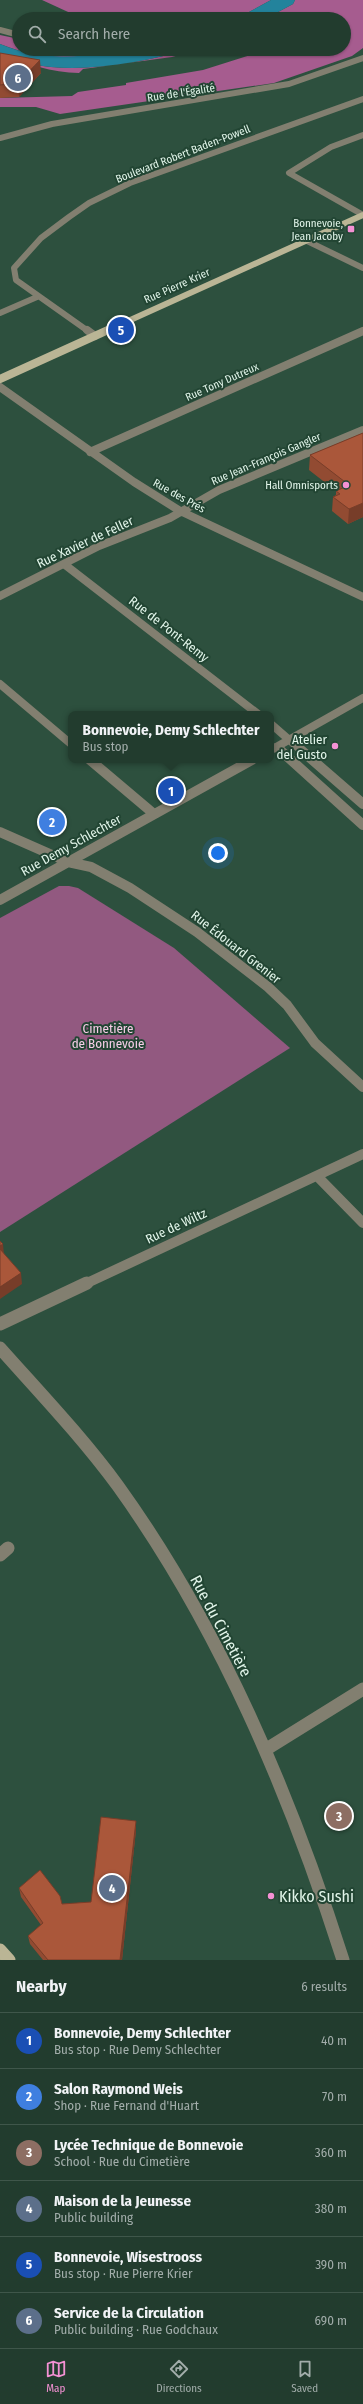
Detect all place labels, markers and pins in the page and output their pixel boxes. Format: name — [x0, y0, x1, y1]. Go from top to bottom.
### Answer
pin: 6 — [5, 63, 31, 93]
place label: Bonnevoie, Jean Jacoby — [291, 217, 343, 243]
marker: Bonnevoie, Jean Jacoby — [346, 224, 356, 234]
pin: 5 — [108, 315, 134, 345]
place label: Hall Omnisports — [265, 479, 338, 492]
marker: Hall Omnisports — [341, 480, 351, 490]
place label: Atelier del Gusto — [276, 732, 327, 762]
marker: Atelier del Gusto — [330, 741, 340, 751]
pin: 1 — [158, 776, 184, 806]
pin: 2 — [39, 807, 65, 837]
pin: 3 — [326, 1801, 352, 1831]
pin: 4 — [99, 1873, 125, 1903]
place label: Kikko Sushi — [279, 1887, 354, 1906]
marker: Kikko Sushi — [266, 1891, 276, 1901]

